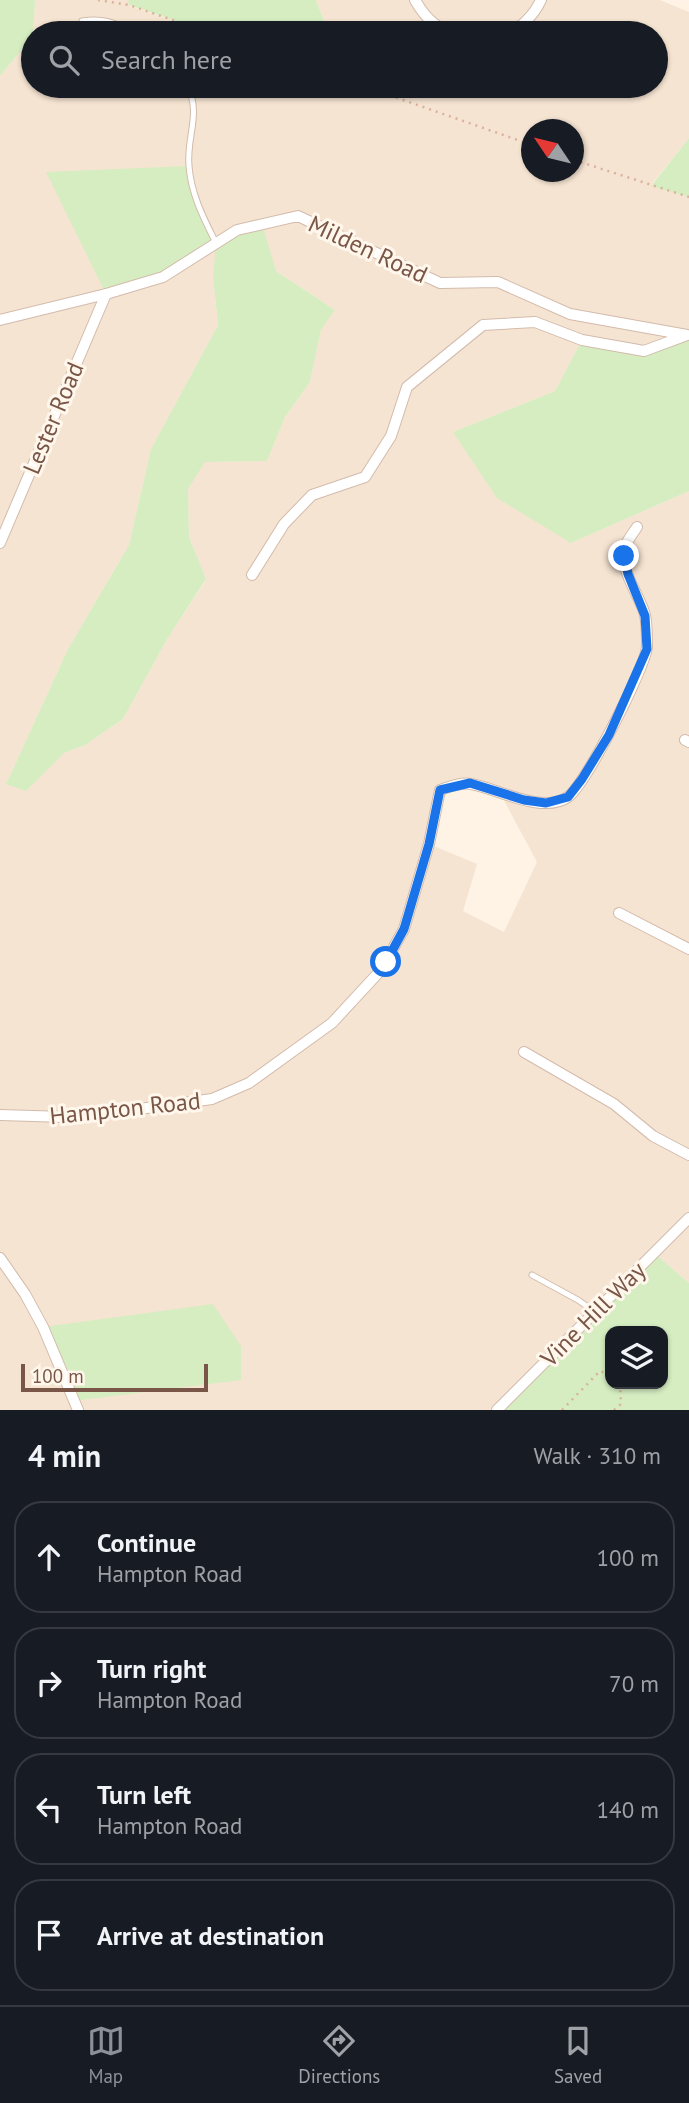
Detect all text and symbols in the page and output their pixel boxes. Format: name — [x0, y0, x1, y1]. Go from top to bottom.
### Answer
search box — [21, 21, 668, 98]
icon: search — [45, 41, 83, 79]
text: Search here — [101, 43, 232, 76]
north arrow — [521, 119, 584, 182]
street label: Milden Road — [304, 208, 432, 290]
street label: Lester Road — [16, 357, 90, 479]
route end — [608, 540, 639, 571]
route start — [370, 946, 401, 977]
street label: Hampton Road — [48, 1085, 202, 1131]
street label: Vine Hill Way — [533, 1255, 652, 1374]
map controls — [605, 1326, 668, 1389]
button: layers — [605, 1326, 668, 1389]
scale bar — [21, 1361, 208, 1393]
text: 100 m — [32, 1364, 84, 1388]
text: 4 min — [28, 1436, 101, 1475]
text: Walk · 310 m — [534, 1441, 661, 1470]
text: Continue — [97, 1526, 196, 1559]
icon: ahead — [30, 1538, 68, 1576]
text: 100 m — [597, 1543, 659, 1572]
text: Hampton Road — [97, 1559, 242, 1588]
text: Turn right — [97, 1652, 206, 1685]
icon: right — [30, 1664, 68, 1702]
text: 70 m — [609, 1669, 659, 1698]
text: Hampton Road — [97, 1685, 242, 1714]
text: Turn left — [97, 1778, 191, 1811]
icon: left — [30, 1790, 68, 1828]
text: 140 m — [597, 1795, 659, 1824]
text: Hampton Road — [97, 1811, 242, 1840]
icon: arrive — [30, 1916, 68, 1954]
text: Arrive at destination — [97, 1919, 324, 1952]
tab: Map — [87, 2022, 125, 2088]
tab: Directions — [298, 2022, 380, 2088]
tab: Saved — [554, 2022, 602, 2088]

